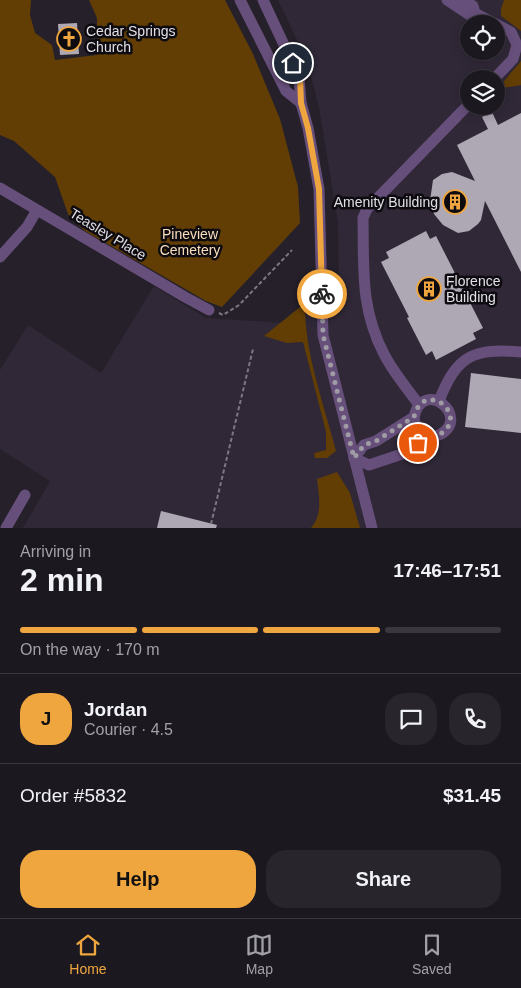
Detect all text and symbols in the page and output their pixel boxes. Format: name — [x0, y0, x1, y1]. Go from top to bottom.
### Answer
map controls — [460, 15, 505, 115]
button: locate — [460, 15, 505, 60]
place label: Cedar Springs Church — [86, 23, 176, 55]
church icon: Cedar Springs Church — [56, 26, 82, 52]
pin — [272, 42, 314, 84]
icon: home — [279, 49, 307, 77]
button: layers — [460, 70, 505, 115]
building icon: Amenity Building — [442, 189, 468, 215]
place label: Amenity Building — [334, 194, 438, 210]
street label: Teasley Place — [67, 205, 149, 263]
park label: Pineview Cemetery — [160, 226, 220, 258]
courier — [297, 269, 347, 319]
place label: Florence Building — [446, 273, 501, 305]
building icon: Florence Building — [416, 276, 442, 302]
icon: bike — [308, 280, 336, 308]
pin — [397, 422, 439, 464]
icon: bag — [404, 429, 432, 457]
text: Arriving in — [20, 543, 91, 560]
text: 17:46–17:51 — [393, 560, 501, 581]
text: 2 min — [20, 562, 104, 598]
text: On the way · 170 m — [20, 641, 160, 658]
button: chat — [385, 693, 437, 745]
button: phone — [449, 693, 501, 745]
text: Jordan — [84, 699, 147, 720]
text: J — [41, 708, 51, 729]
text: Courier · 4.5 — [84, 721, 173, 738]
text: Order #5832 — [20, 785, 127, 806]
text: $31.45 — [443, 785, 501, 806]
button: Help — [20, 850, 256, 908]
button: Share — [266, 850, 501, 908]
tab: Home — [69, 931, 107, 977]
tab: Map — [245, 931, 273, 977]
tab: Saved — [412, 931, 452, 977]

